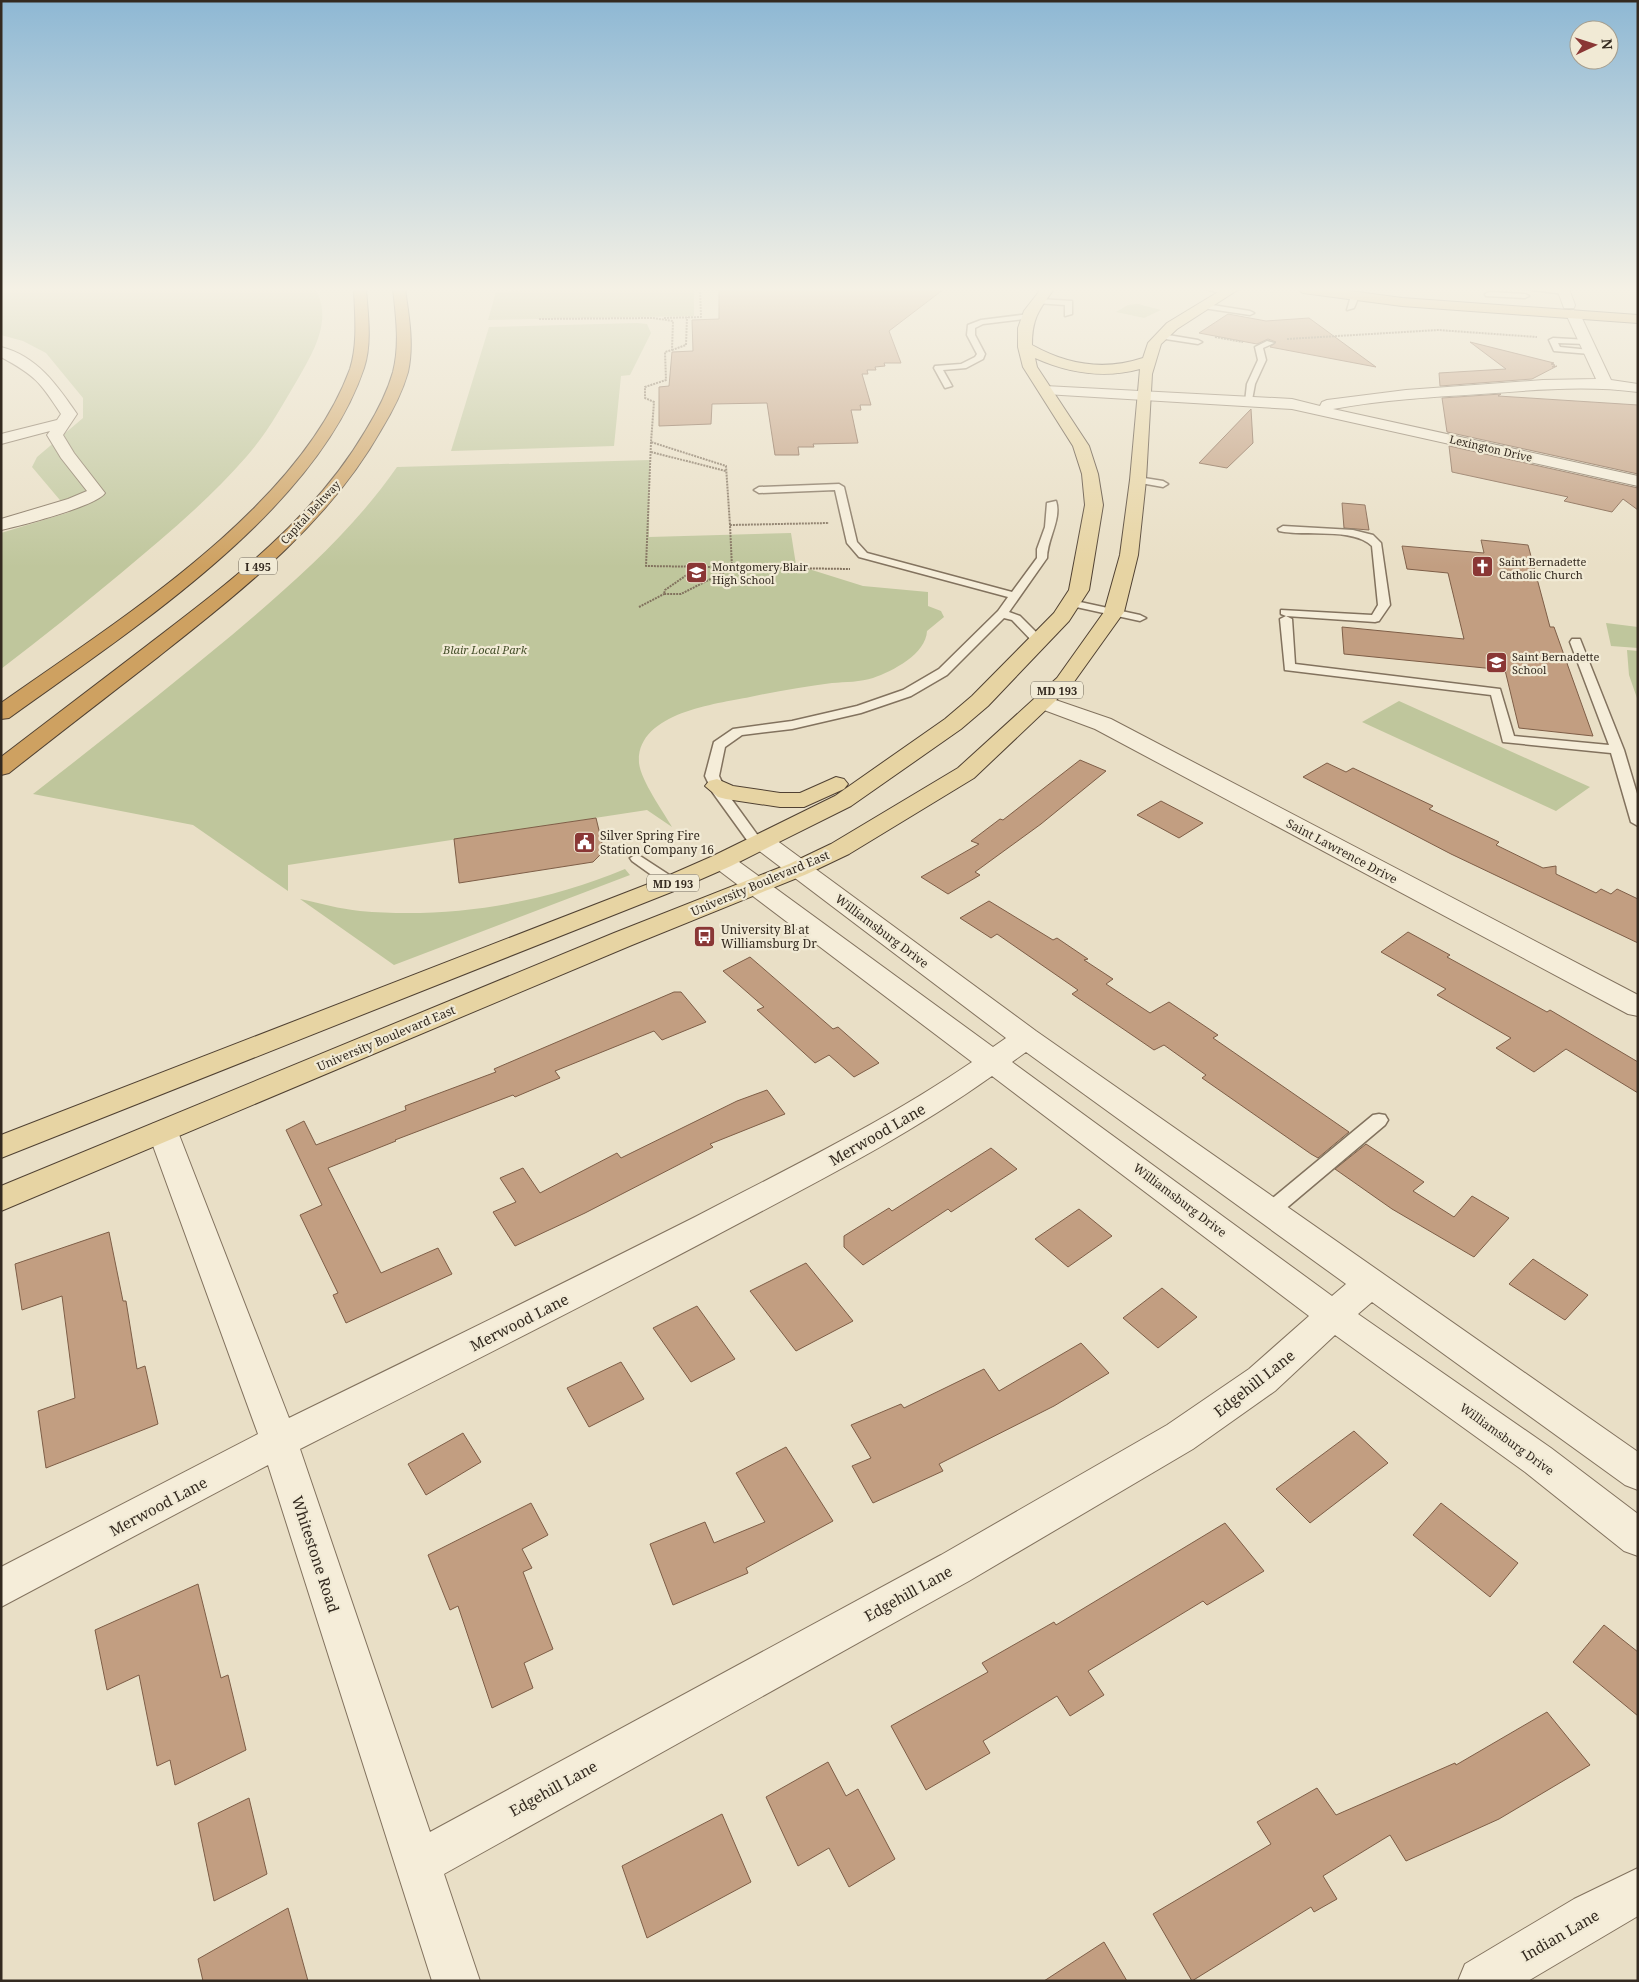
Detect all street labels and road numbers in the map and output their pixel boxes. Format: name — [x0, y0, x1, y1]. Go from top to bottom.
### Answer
street label: Lexington Drive — [1448, 431, 1534, 465]
street label: Capital Beltway — [277, 476, 344, 547]
road number: I 495 — [239, 558, 277, 574]
road number: MD 193 — [1031, 682, 1083, 698]
street label: Saint Lawrence Drive — [1283, 814, 1401, 888]
street label: University Boulevard East — [688, 846, 832, 920]
road number: MD 193 — [647, 874, 699, 891]
street label: Williamsburg Drive — [832, 890, 932, 972]
street label: University Boulevard East — [314, 1001, 458, 1075]
street label: Merwood Lane — [825, 1098, 929, 1170]
street label: Williamsburg Drive — [1130, 1159, 1230, 1241]
street label: Merwood Lane — [466, 1289, 572, 1355]
street label: Edgehill Lane — [1209, 1345, 1299, 1421]
street label: Williamsburg Drive — [1456, 1399, 1558, 1479]
street label: Merwood Lane — [106, 1472, 210, 1540]
street label: Whitestone Road — [288, 1493, 344, 1615]
street label: Edgehill Lane — [860, 1561, 956, 1625]
street label: Edgehill Lane — [505, 1756, 601, 1820]
street label: Indian Lane — [1517, 1905, 1603, 1965]

